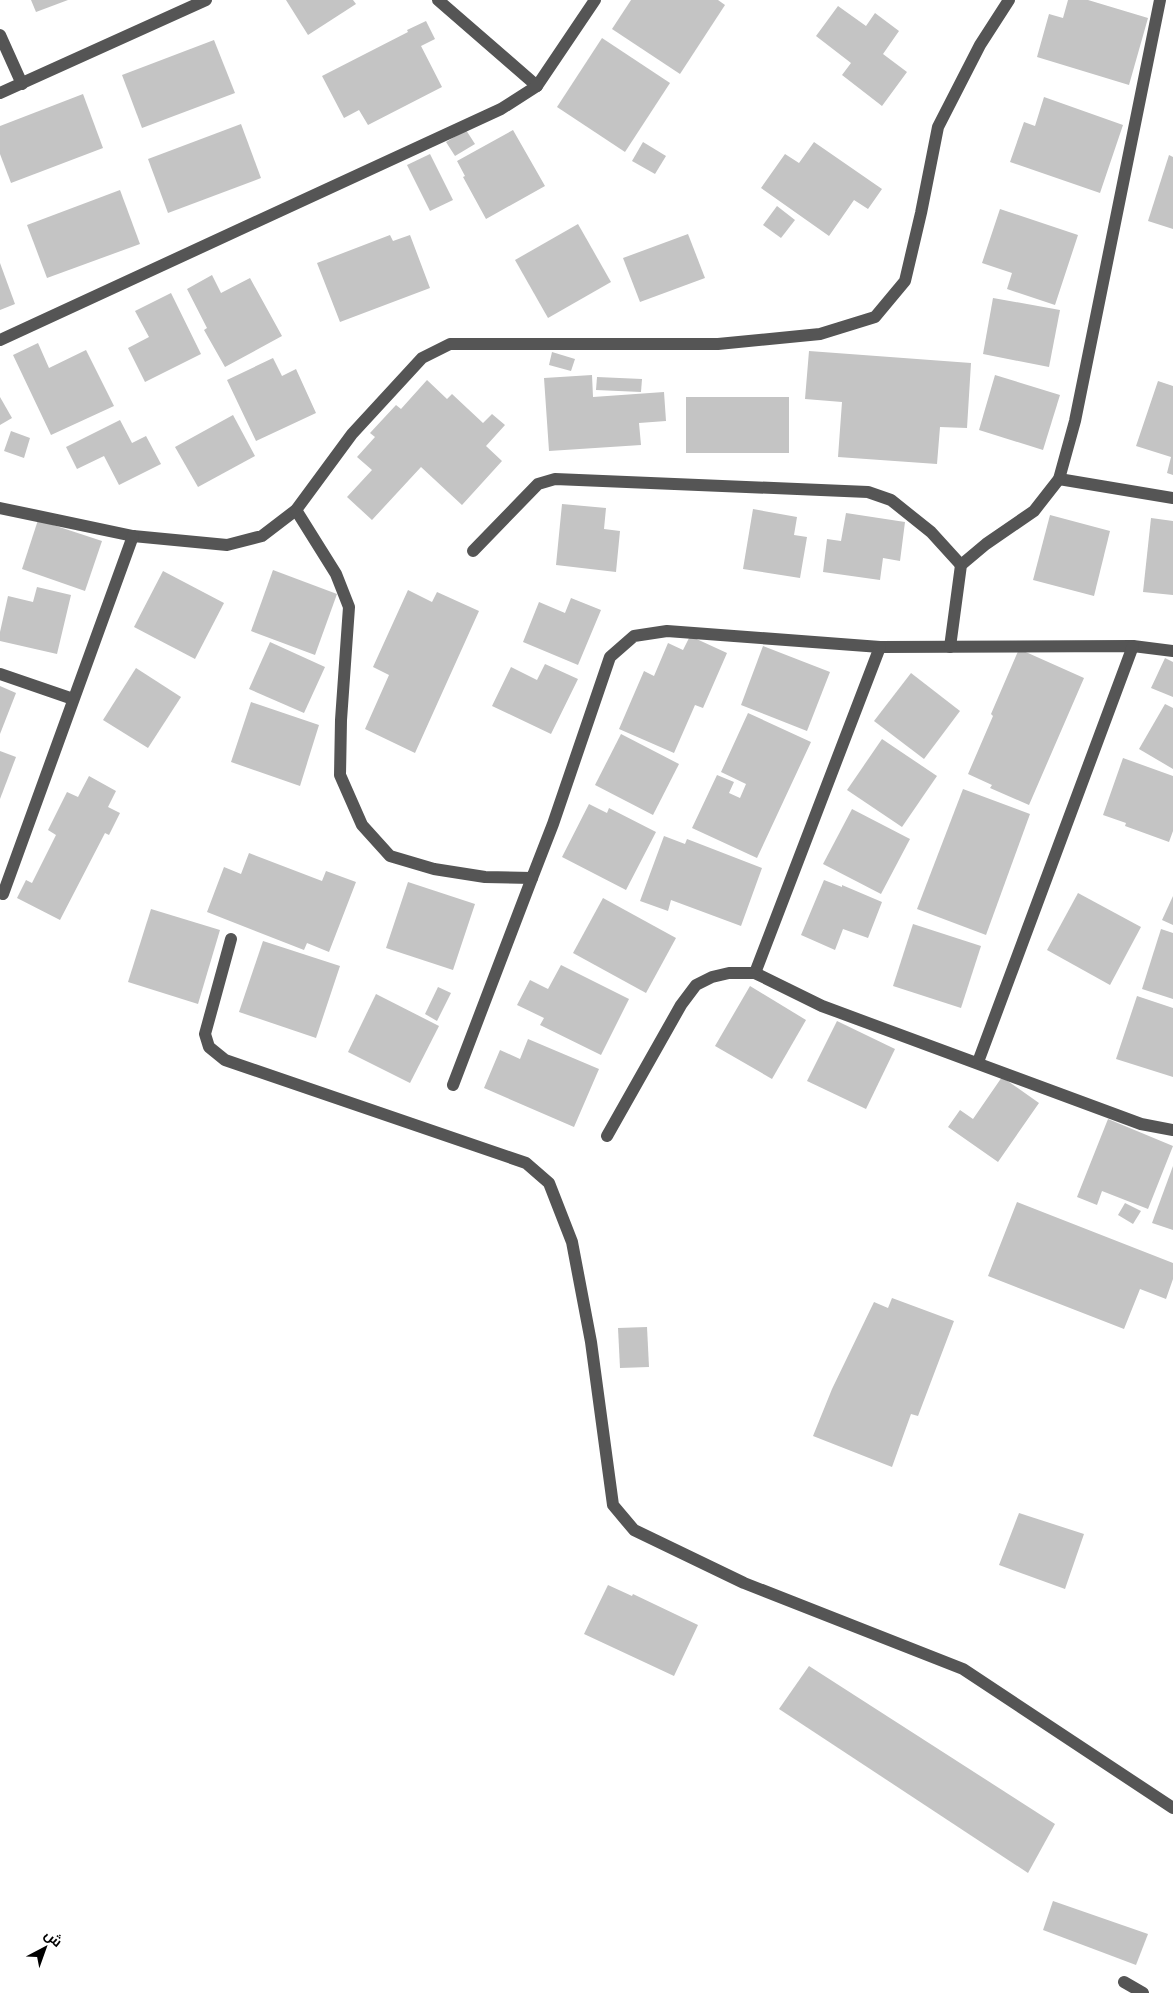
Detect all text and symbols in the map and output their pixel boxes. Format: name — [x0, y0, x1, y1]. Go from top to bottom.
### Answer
north arrow — [20, 1923, 70, 1973]
text: ش — [41, 1926, 66, 1951]

